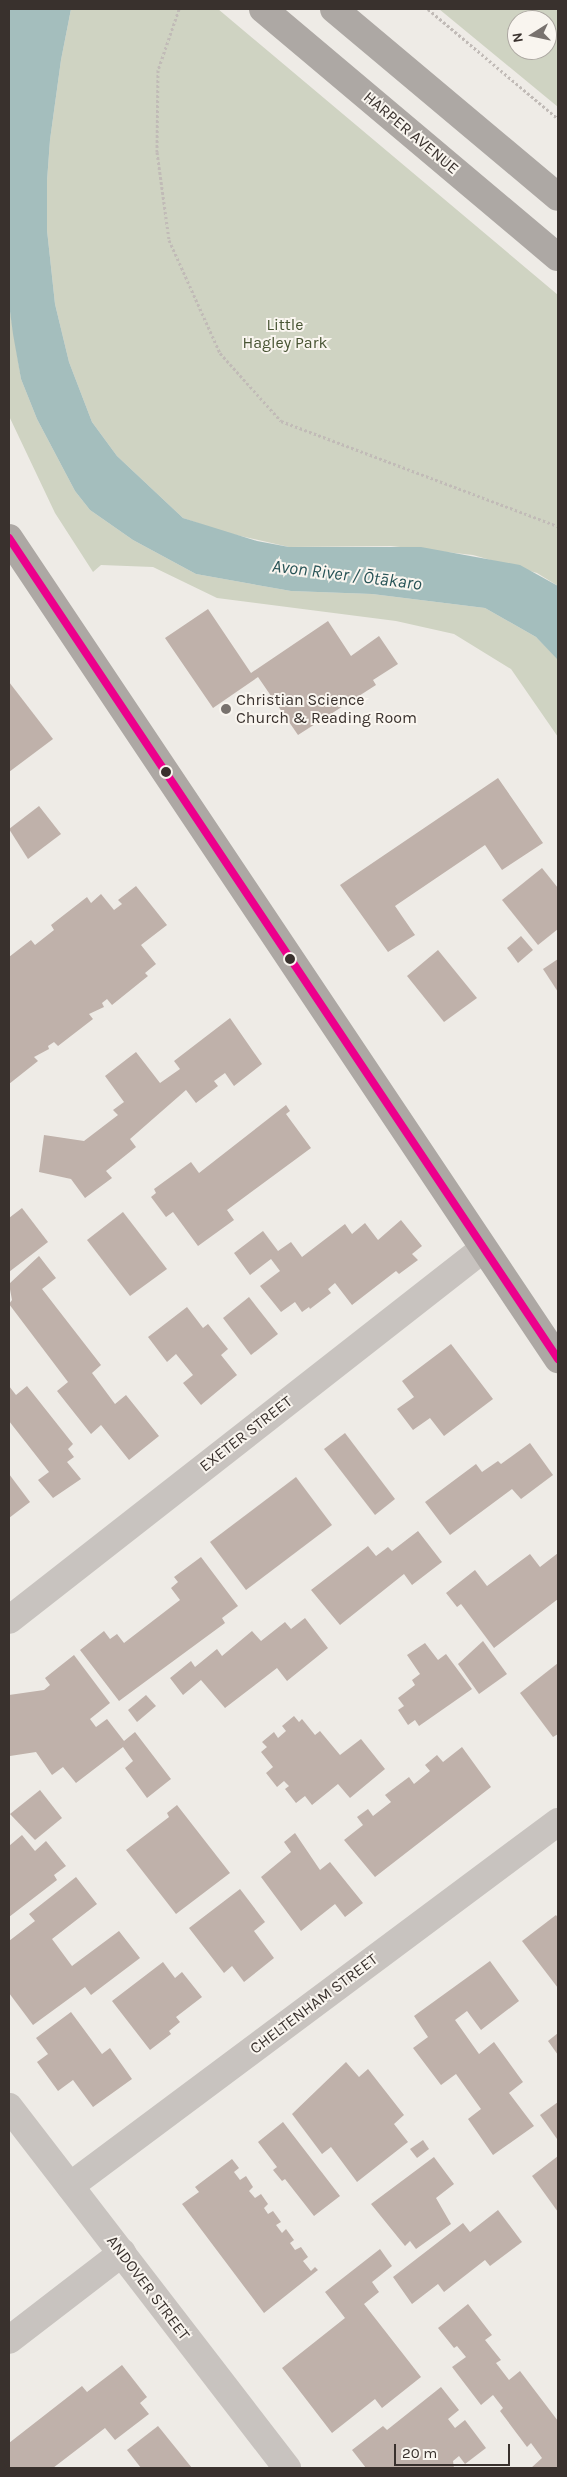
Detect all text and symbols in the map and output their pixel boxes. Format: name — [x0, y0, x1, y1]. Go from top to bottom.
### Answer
north arrow — [507, 10, 557, 60]
text: N — [508, 31, 527, 44]
street label: HARPER AVENUE — [360, 88, 462, 178]
park label: Little Hagley Park — [243, 315, 327, 353]
water label: Avon River / Ōtākaro — [271, 555, 423, 595]
place label: Christian Science Church & Reading Room — [236, 690, 417, 728]
marker: Christian Science Church & Reading Room — [220, 703, 232, 715]
unlabelled marker — [161, 767, 171, 777]
unlabelled marker — [285, 954, 295, 964]
street label: EXETER STREET — [196, 1392, 296, 1476]
street label: CHELTENHAM STREET — [246, 1950, 382, 2058]
street label: ANDOVER STREET — [102, 2232, 194, 2344]
scale bar — [397, 2434, 513, 2466]
text: 20 m — [402, 2444, 437, 2462]

